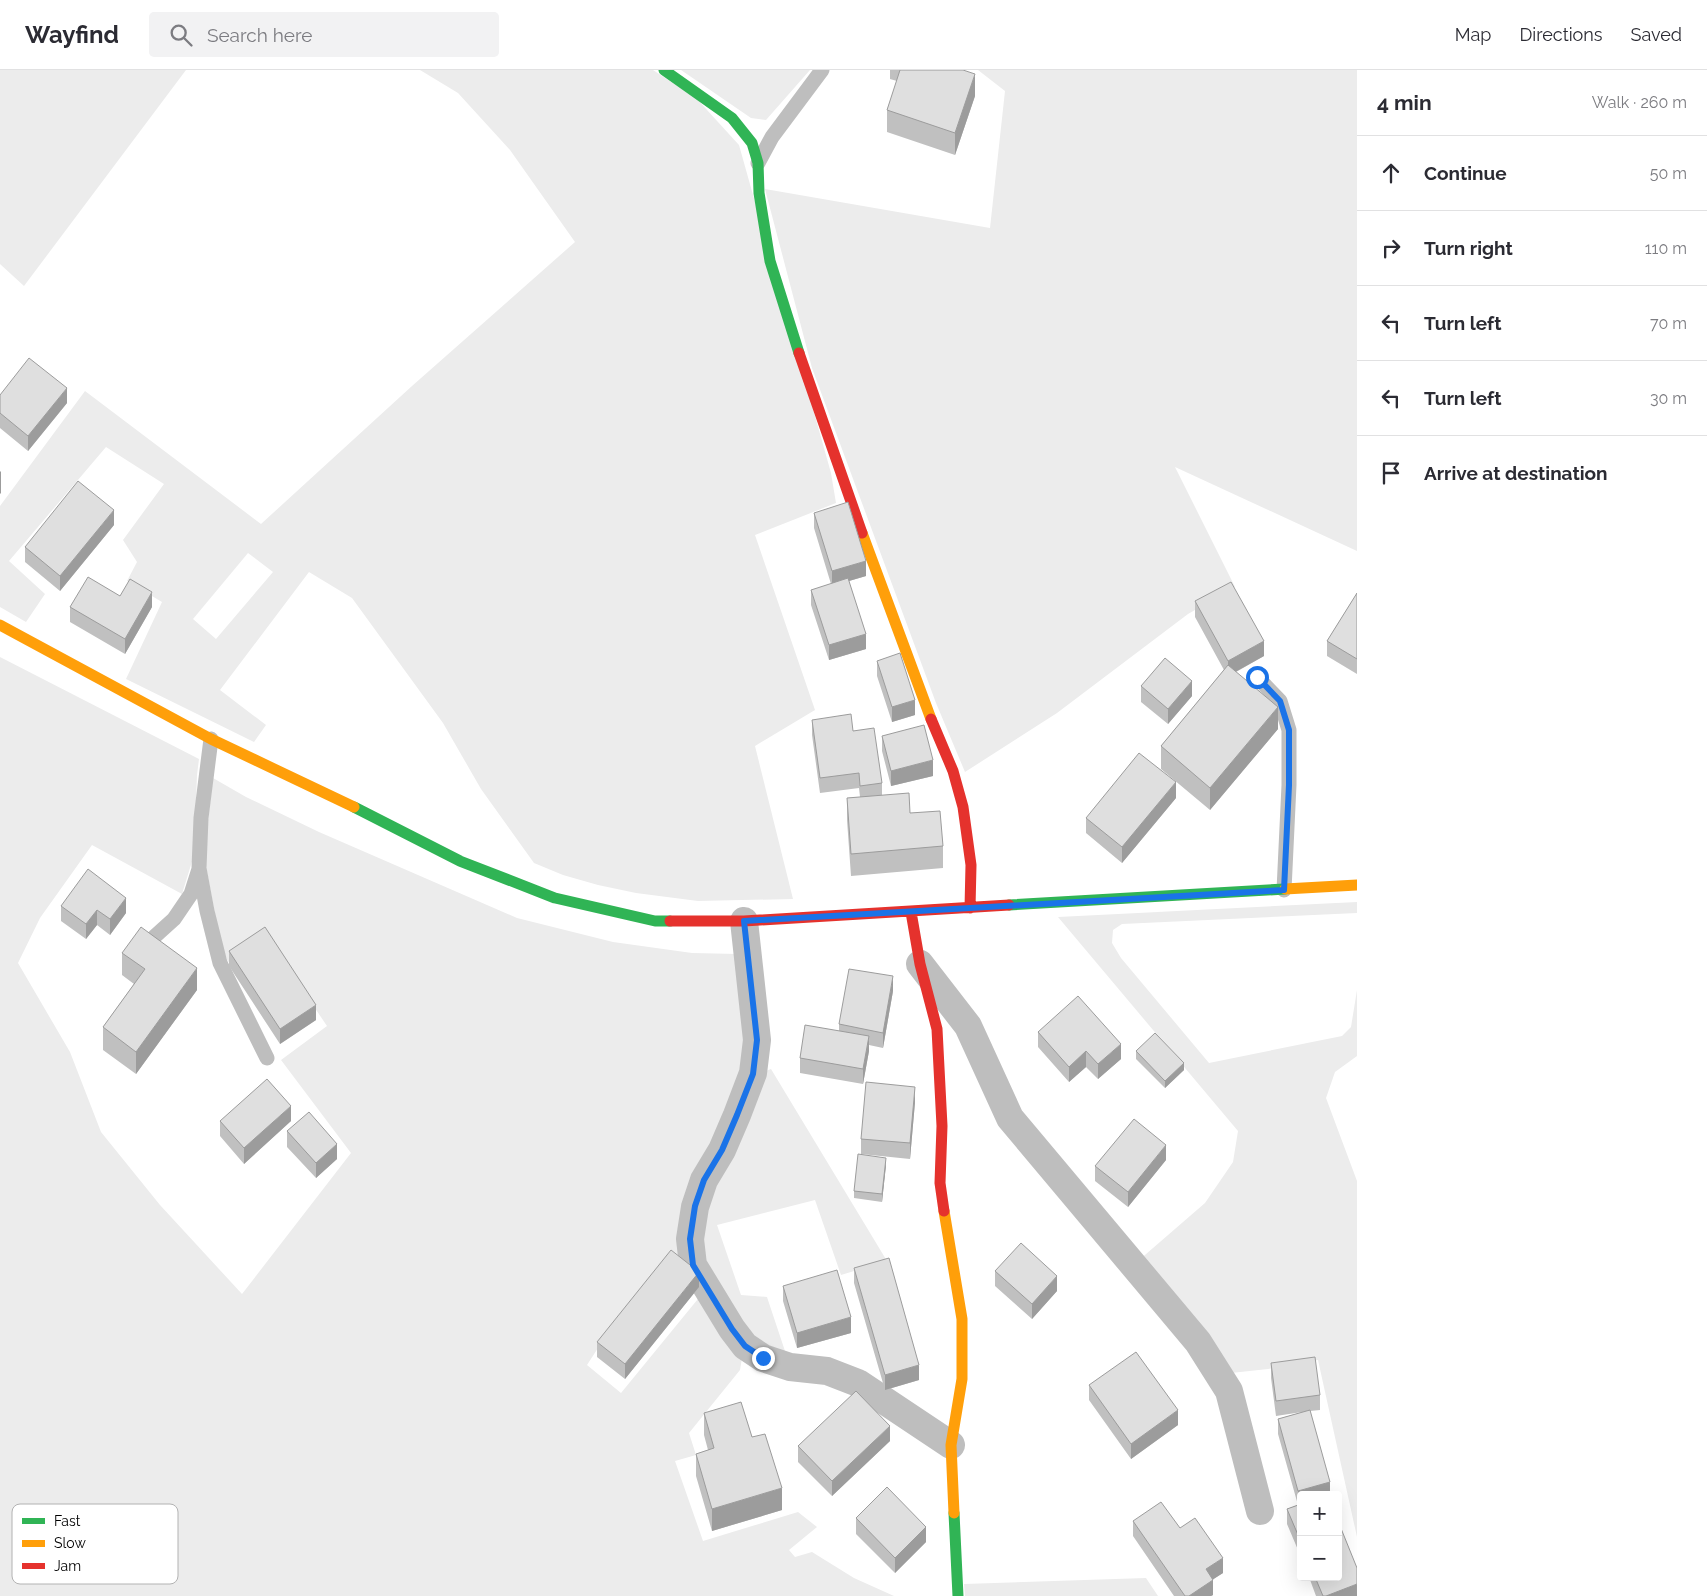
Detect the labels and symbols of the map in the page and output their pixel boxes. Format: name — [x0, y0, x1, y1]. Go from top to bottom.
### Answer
route start — [1246, 666, 1269, 689]
route end — [752, 1347, 775, 1370]
legend — [12, 1504, 178, 1584]
text: Fast — [54, 1513, 81, 1529]
text: Slow — [54, 1535, 86, 1551]
text: Jam — [54, 1558, 81, 1574]

